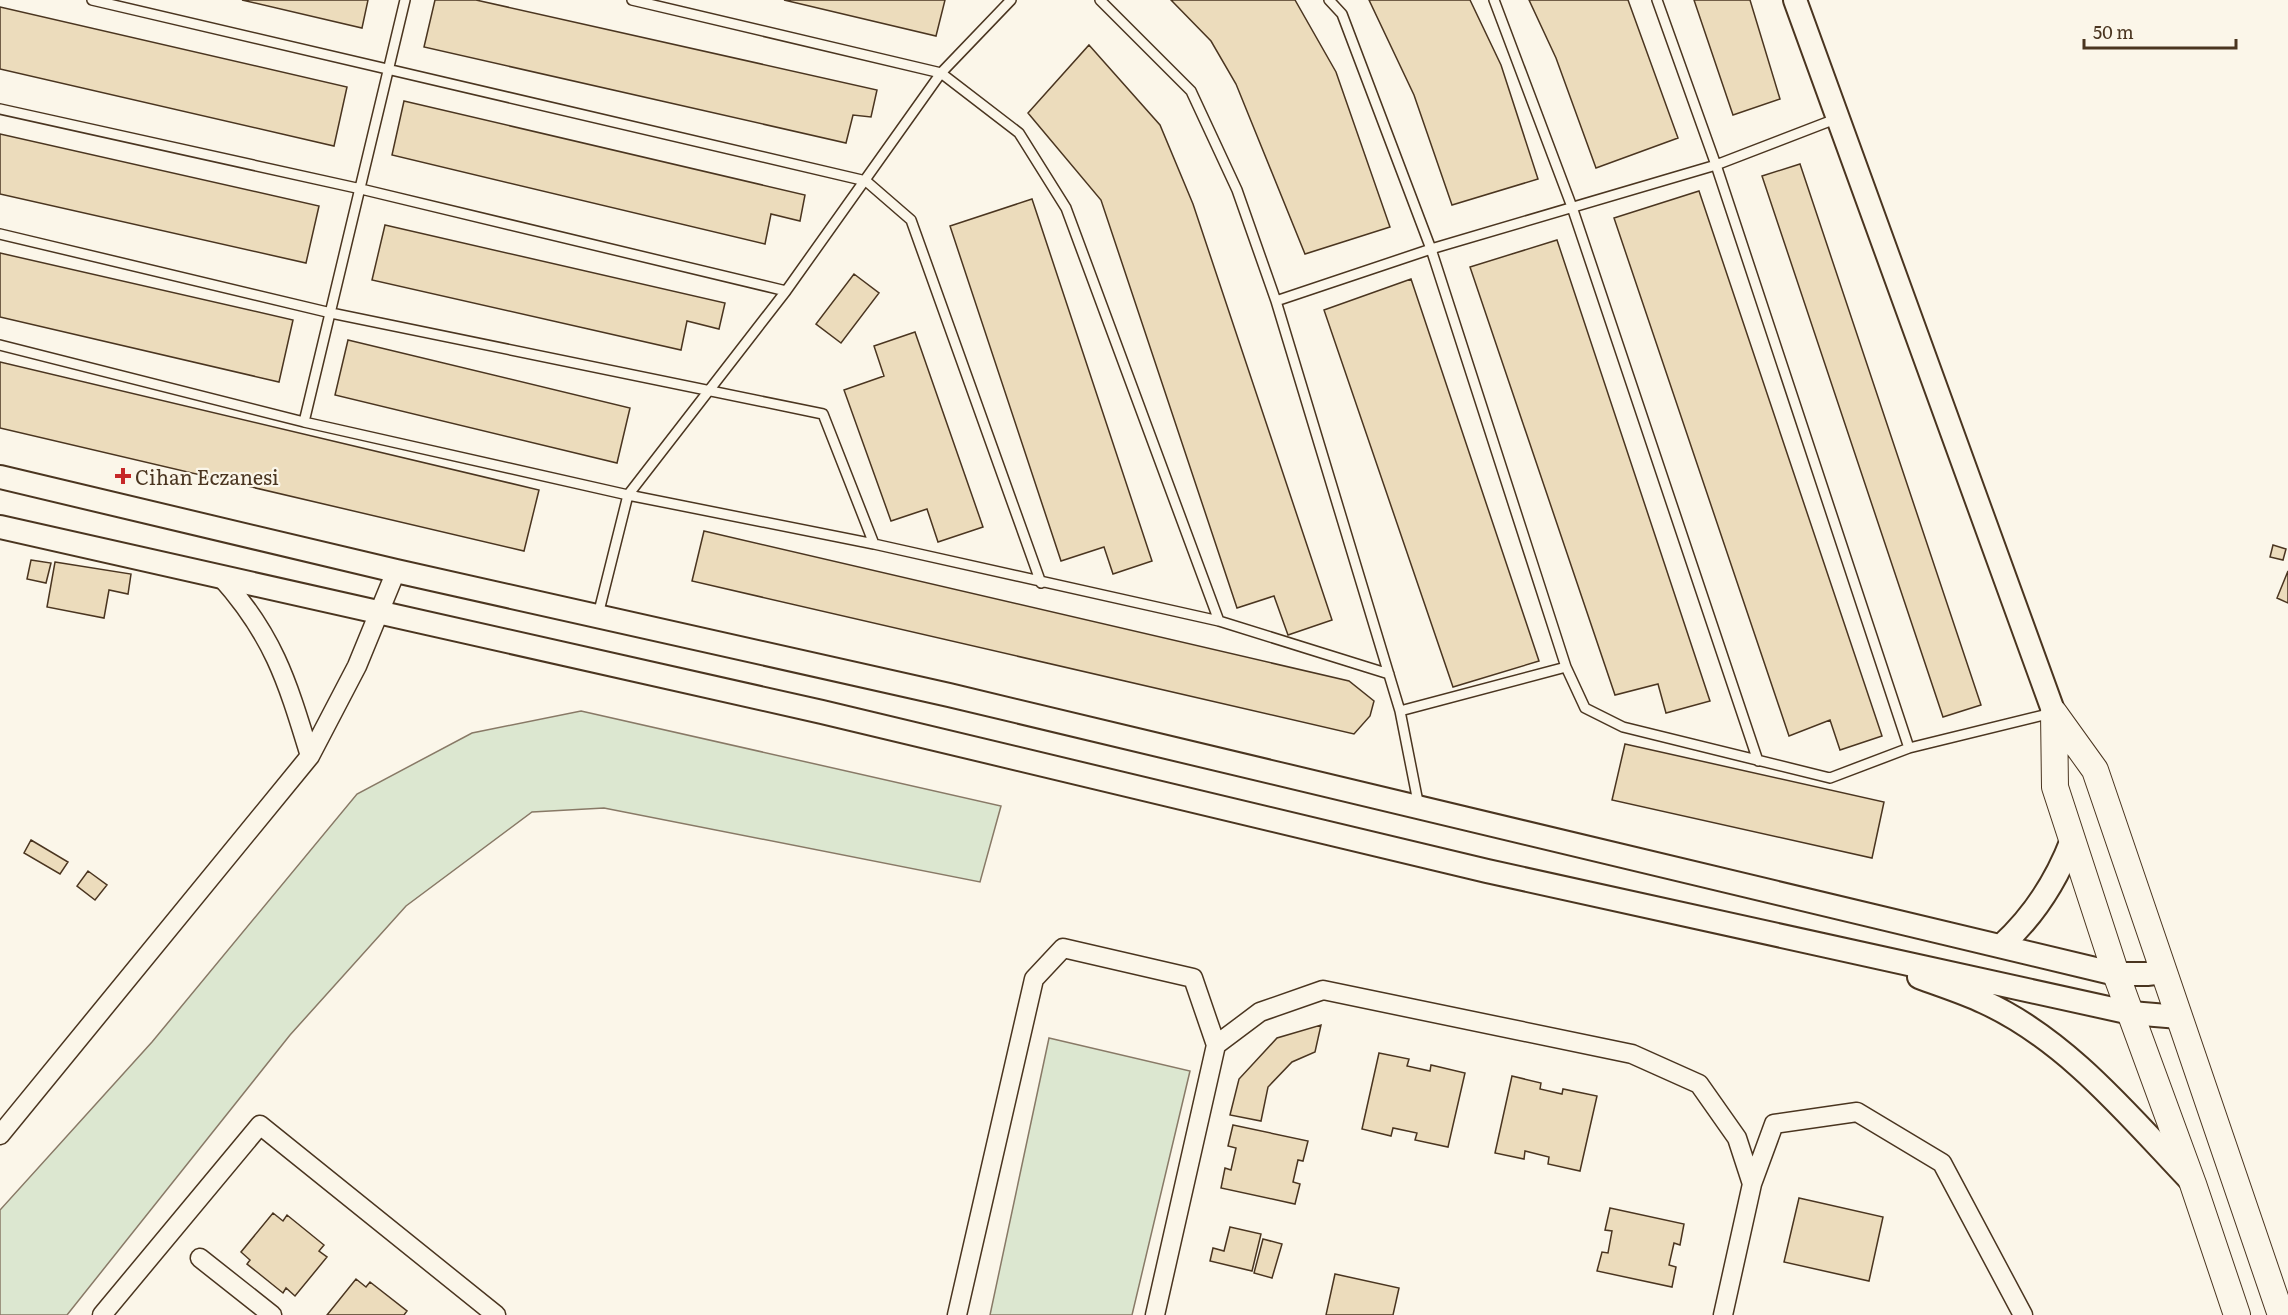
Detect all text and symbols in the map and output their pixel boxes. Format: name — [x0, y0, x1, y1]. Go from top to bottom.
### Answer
scale bar — [2084, 12, 2236, 50]
text: 50 m — [2093, 18, 2134, 45]
place label: Cihan Eczanesi — [135, 461, 279, 491]
marker: Cihan Eczanesi — [116, 469, 130, 483]

